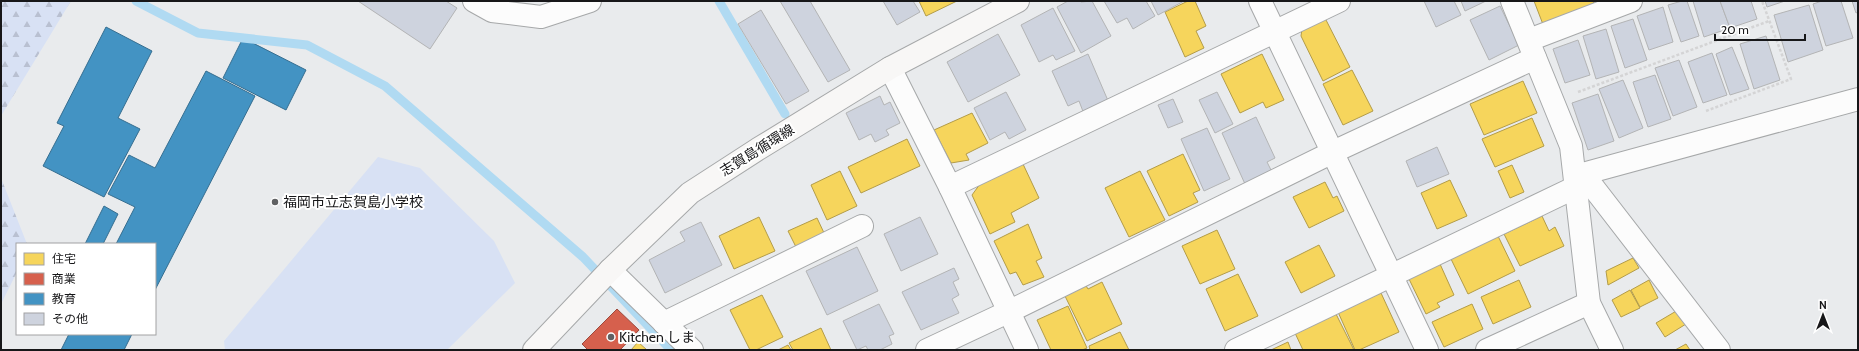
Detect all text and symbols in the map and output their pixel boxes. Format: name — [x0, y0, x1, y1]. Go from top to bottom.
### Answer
scale bar — [1715, 16, 1805, 42]
text: 20 m — [1721, 22, 1749, 37]
street label: 志賀島循環線 — [717, 120, 797, 180]
place label: 福岡市立志賀島小学校 — [283, 193, 423, 211]
marker: 福岡市立志賀島小学校 — [270, 197, 280, 207]
legend — [16, 243, 156, 335]
text: 住宅 — [52, 251, 76, 266]
text: 商業 — [52, 271, 76, 286]
text: 教育 — [52, 291, 76, 306]
north arrow — [1803, 295, 1843, 335]
text: N — [1819, 298, 1827, 312]
text: その他 — [52, 311, 88, 326]
place label: Kitchen しま — [619, 328, 695, 346]
marker: Kitchen しま — [606, 332, 616, 342]

